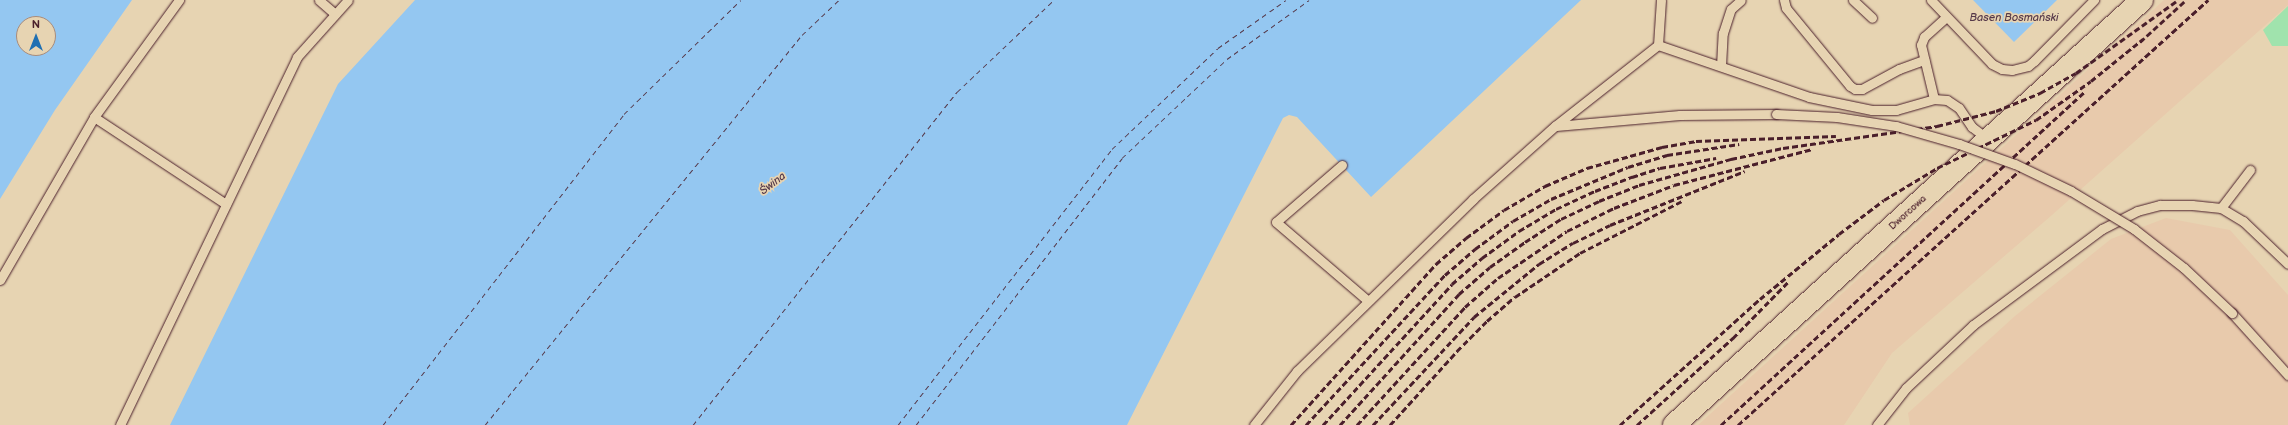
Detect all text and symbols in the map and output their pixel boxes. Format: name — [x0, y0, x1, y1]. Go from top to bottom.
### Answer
water label: Basen Bosmański — [1970, 11, 2058, 25]
north arrow — [16, 16, 56, 56]
text: N — [32, 18, 40, 31]
water label: Świna — [757, 170, 789, 198]
street label: Dworcowa — [1887, 193, 1929, 233]

